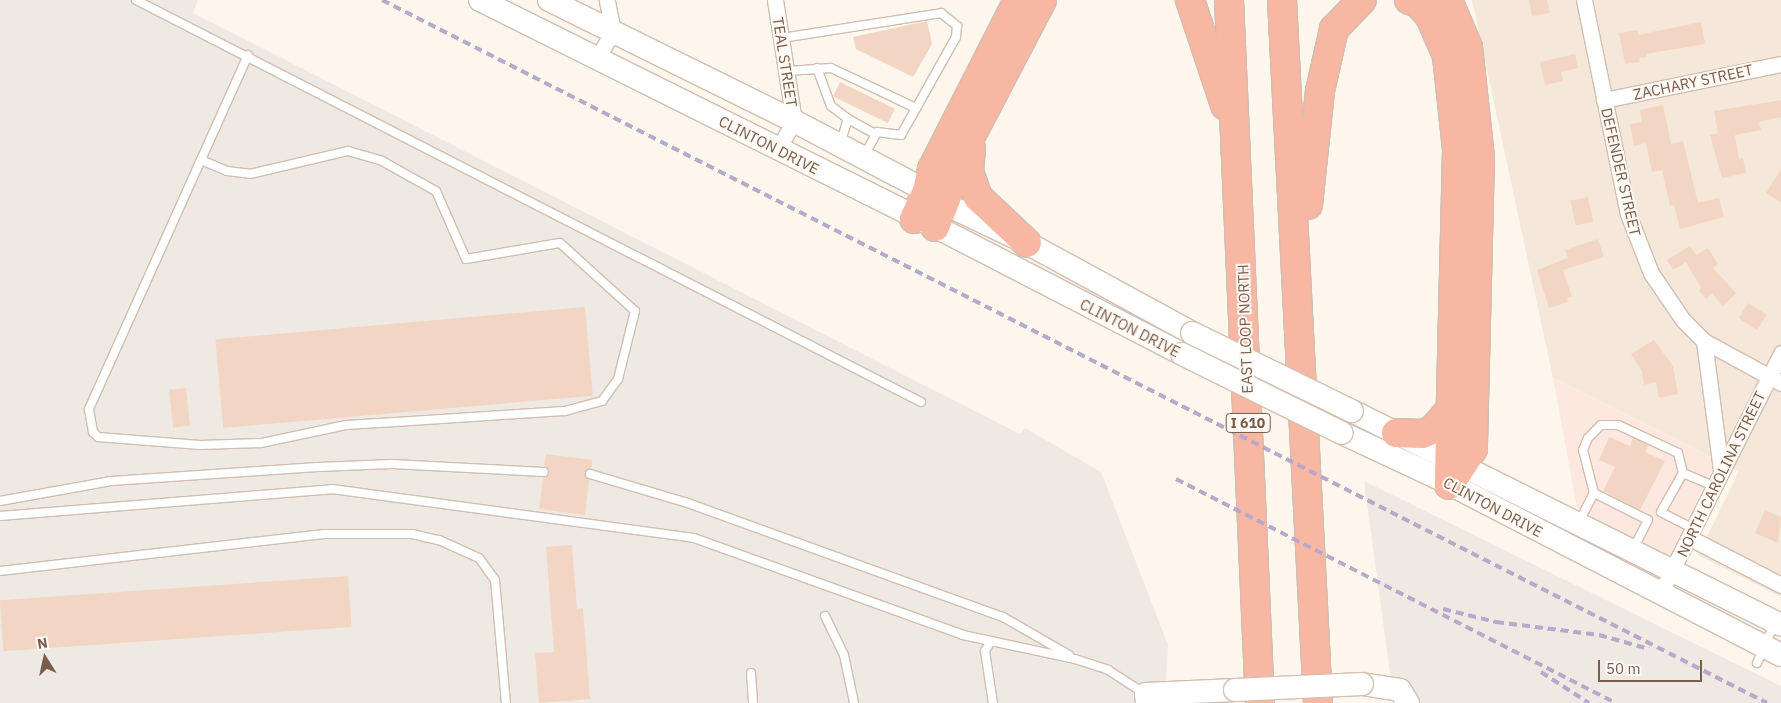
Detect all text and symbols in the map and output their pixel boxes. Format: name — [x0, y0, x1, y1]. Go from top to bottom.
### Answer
street label: TEAL STREET — [769, 16, 801, 108]
street label: ZACHARY STREET — [1632, 61, 1754, 103]
street label: DEFENDER STREET — [1597, 106, 1645, 238]
street label: CLINTON DRIVE — [716, 112, 822, 178]
street label: EAST LOOP NORTH — [1234, 264, 1256, 394]
street label: CLINTON DRIVE — [1077, 295, 1183, 361]
street label: NORTH CAROLINA STREET — [1673, 388, 1769, 560]
road number: I 610 — [1226, 412, 1270, 434]
street label: CLINTON DRIVE — [1440, 473, 1546, 541]
north arrow — [20, 633, 70, 683]
text: N — [36, 633, 49, 653]
scale bar — [1601, 650, 1705, 682]
text: 50 m — [1606, 659, 1641, 678]

